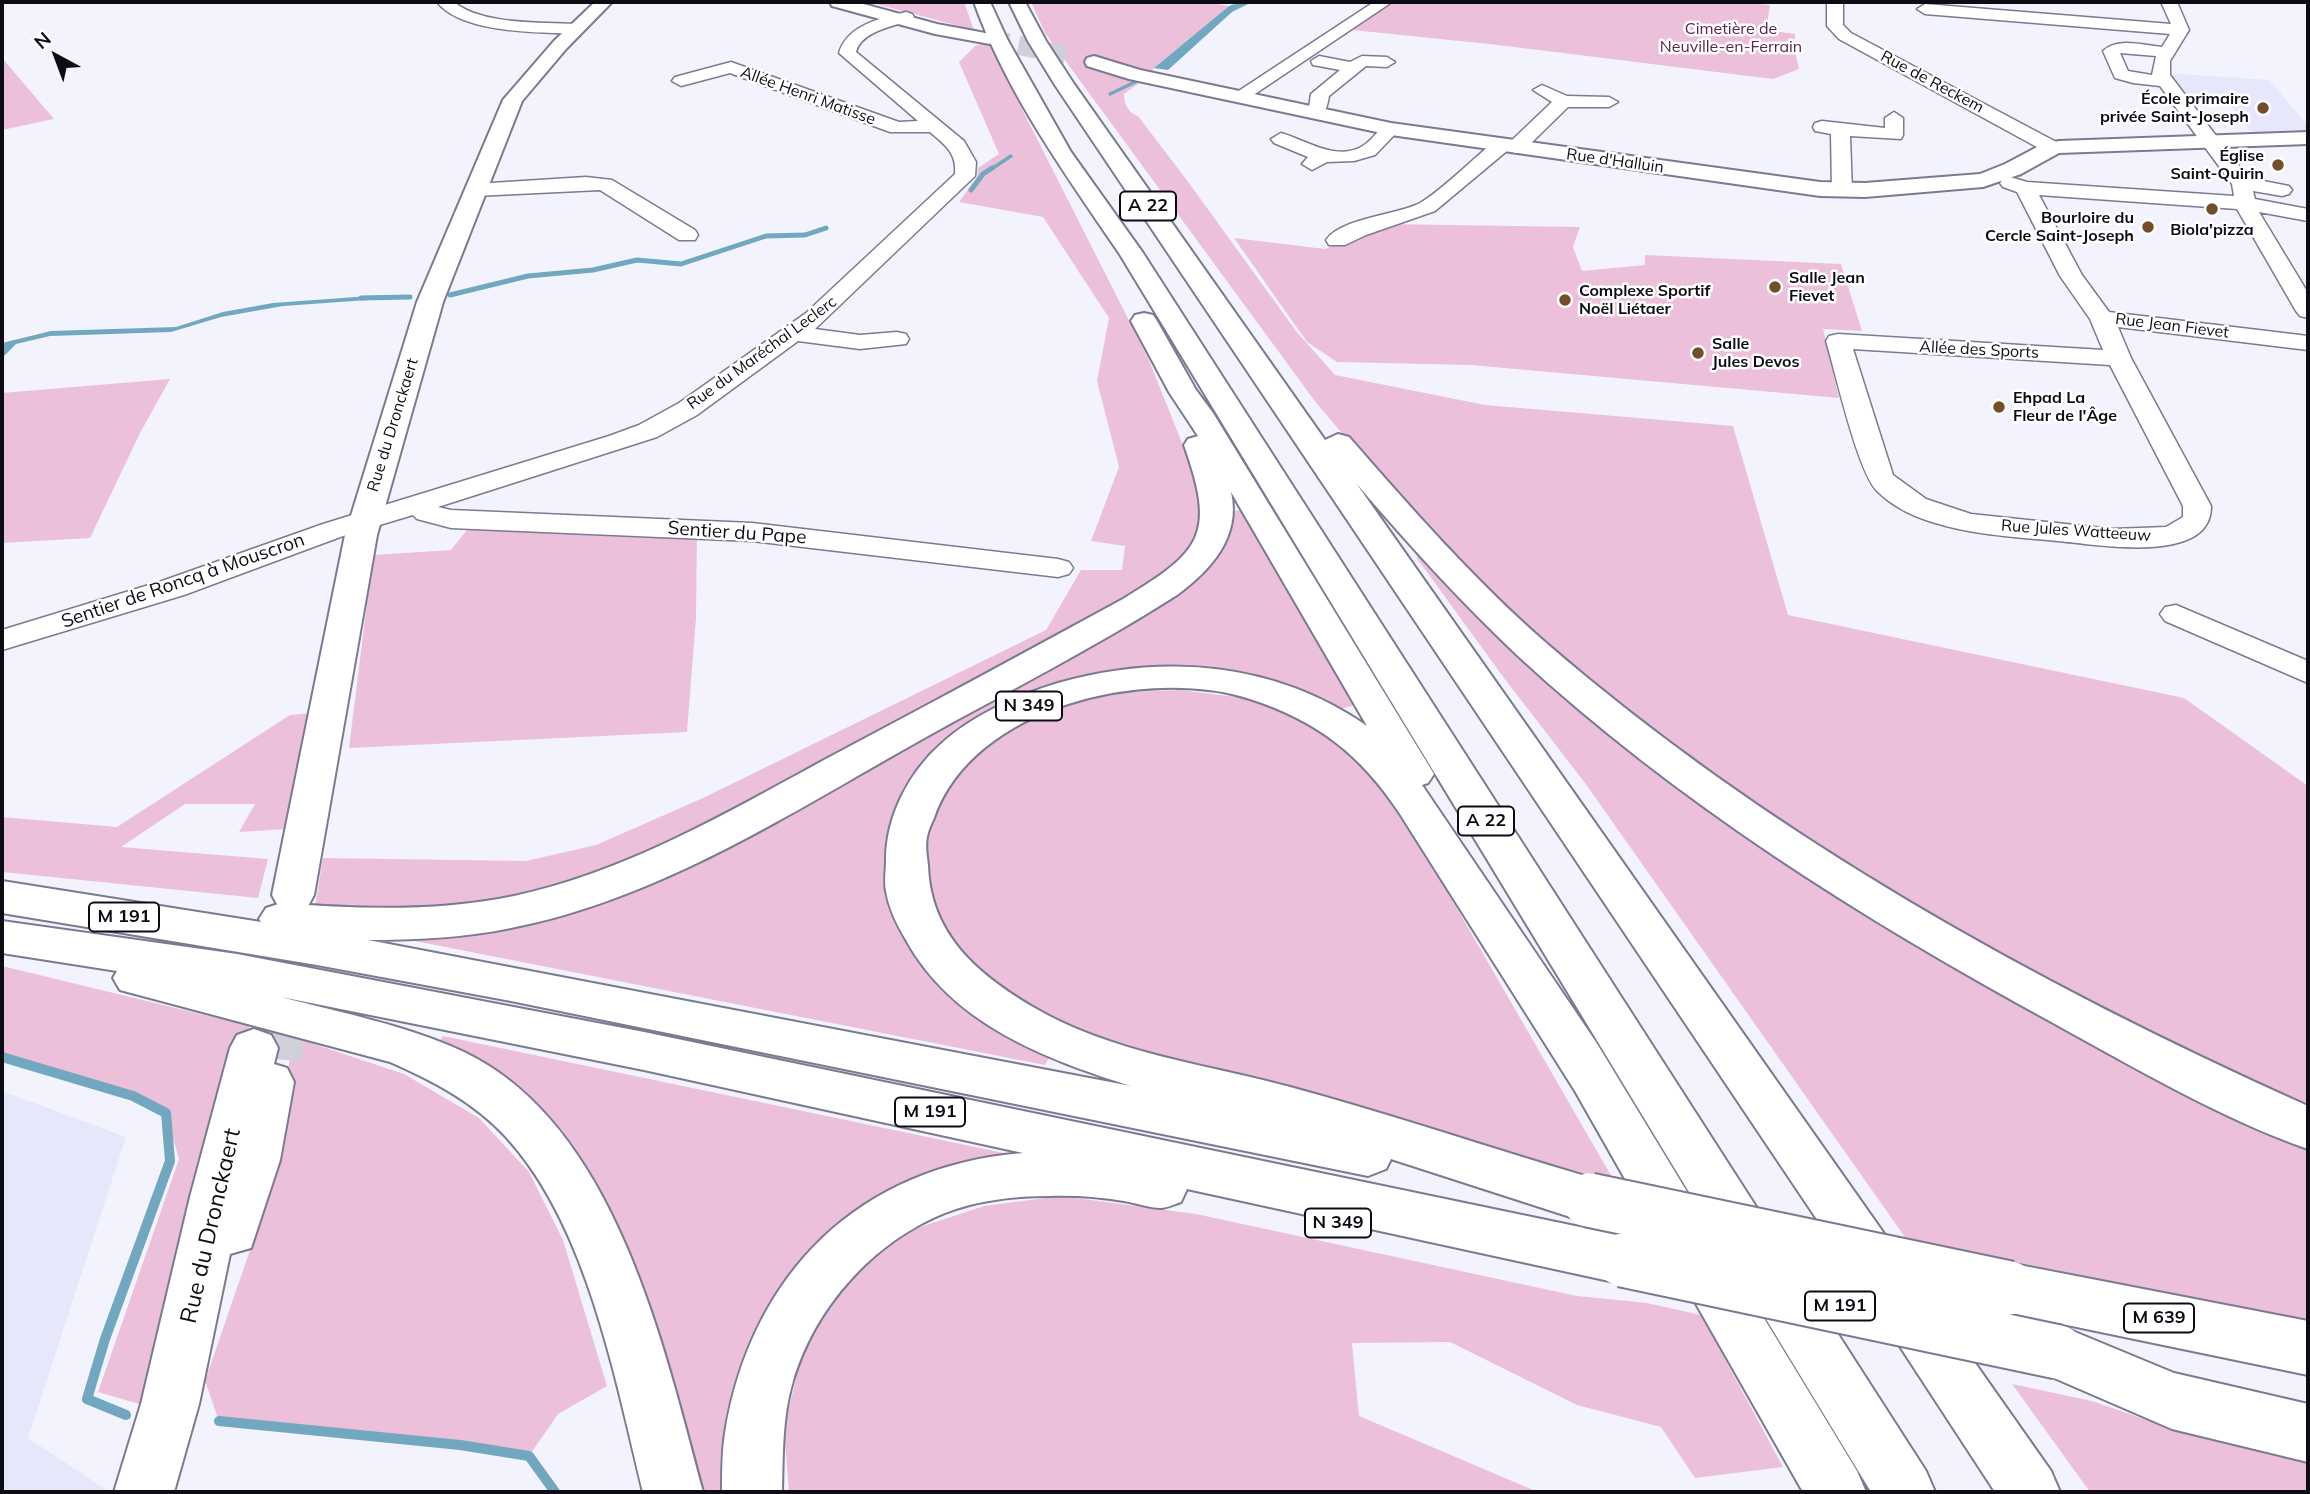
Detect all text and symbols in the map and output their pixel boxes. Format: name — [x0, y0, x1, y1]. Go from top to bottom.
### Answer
park label: Cimetière de Neuville-en-Ferrain — [1660, 19, 1802, 57]
north arrow — [21, 21, 91, 91]
text: N — [29, 26, 56, 54]
street label: Rue de Reckem — [1877, 47, 1987, 117]
street label: Allée Henri Matisse — [738, 63, 878, 129]
place label: École primaire privée Saint-Joseph — [2100, 89, 2249, 127]
marker: École primaire privée Saint-Joseph — [2255, 100, 2271, 116]
street label: Rue d'Halluin — [1565, 145, 1665, 177]
place label: Église Saint-Quirin — [2171, 146, 2264, 184]
marker: Église Saint-Quirin — [2270, 157, 2286, 173]
road number: A 22 — [1120, 191, 1176, 220]
marker: Biola'pizza — [2204, 201, 2220, 217]
place label: Bourloire du Cercle Saint-Joseph — [1985, 208, 2134, 246]
marker: Bourloire du Cercle Saint-Joseph — [2140, 219, 2156, 235]
place label: Biola'pizza — [2170, 220, 2254, 240]
place label: Salle Jean Fievet — [1789, 268, 1865, 306]
marker: Salle Jean Fievet — [1767, 279, 1783, 295]
place label: Complexe Sportif Noël Liétaer — [1579, 281, 1710, 319]
street label: Rue du Maréchal Leclerc — [683, 292, 841, 414]
marker: Complexe Sportif Noël Liétaer — [1557, 292, 1573, 308]
street label: Rue Jean Fievet — [2114, 310, 2230, 342]
place label: Salle Jules Devos — [1712, 334, 1800, 372]
street label: Allée des Sports — [1919, 337, 2039, 363]
marker: Salle Jules Devos — [1690, 345, 1706, 361]
street label: Rue du Dronckaert — [364, 356, 422, 494]
place label: Ehpad La Fleur de l'Âge — [2013, 388, 2117, 426]
marker: Ehpad La Fleur de l'Âge — [1991, 399, 2007, 415]
street label: Rue Jules Watteeuw — [2000, 516, 2152, 546]
street label: Sentier du Pape — [667, 517, 807, 549]
street label: Sentier de Roncq à Mouscron — [58, 529, 308, 633]
road number: N 349 — [996, 692, 1062, 720]
road number: A 22 — [1458, 806, 1514, 836]
road number: M 191 — [89, 902, 159, 932]
road number: M 191 — [895, 1098, 965, 1126]
street label: Rue du Dronckaert — [175, 1126, 247, 1326]
road number: N 349 — [1305, 1208, 1371, 1238]
road number: M 191 — [1805, 1292, 1875, 1321]
road number: M 639 — [2124, 1303, 2194, 1332]

